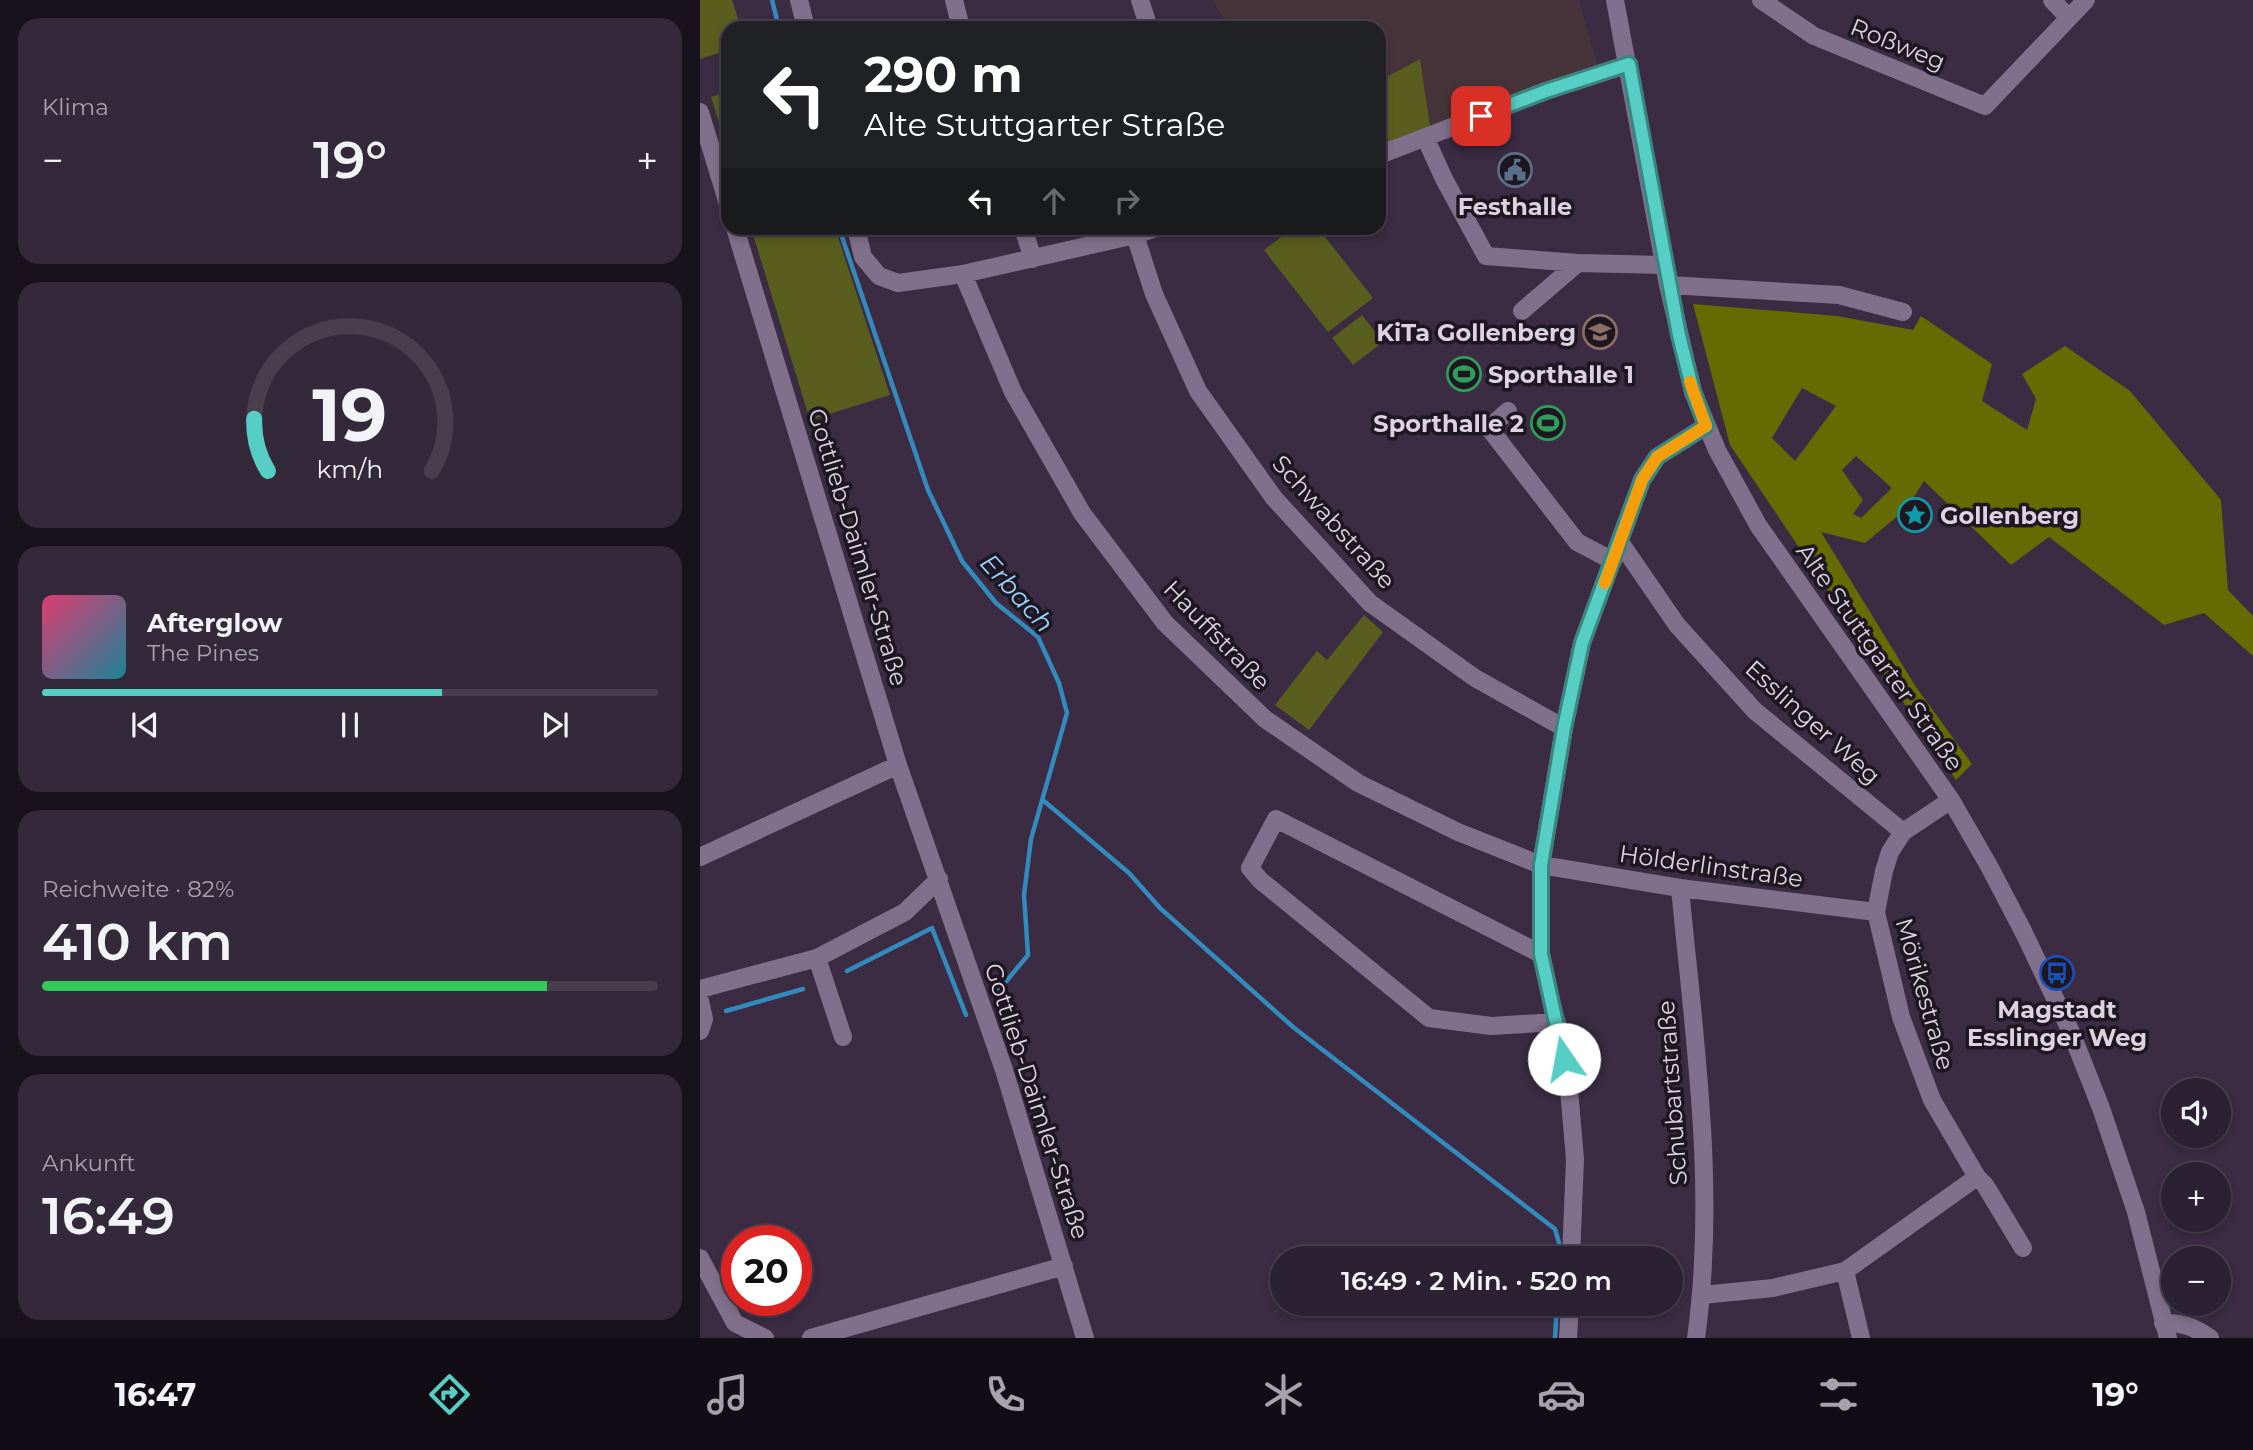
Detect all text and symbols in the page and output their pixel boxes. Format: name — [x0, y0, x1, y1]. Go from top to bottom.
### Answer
street label: Roßweg — [1846, 12, 1950, 76]
text: 290 m — [864, 45, 1023, 104]
icon: left — [749, 49, 840, 140]
pin — [1451, 86, 1511, 146]
text: Klima — [42, 93, 109, 121]
icon: arrive — [1462, 97, 1500, 135]
text: Alte Stuttgarter Straße — [864, 105, 1225, 144]
text: 19° — [313, 128, 387, 191]
text: − — [42, 137, 64, 184]
text: + — [636, 137, 658, 184]
public building icon: Festhalle — [1496, 151, 1534, 189]
icon: left — [962, 182, 1000, 220]
icon: ahead — [1035, 182, 1073, 220]
icon: right — [1108, 182, 1146, 220]
place label: Festhalle — [1458, 192, 1572, 221]
school or university icon: KiTa Gollenberg — [1581, 313, 1619, 351]
place label: KiTa Gollenberg — [1376, 318, 1576, 347]
sports icon: Sporthalle 1 — [1445, 355, 1483, 393]
place label: Sporthalle 1 — [1488, 360, 1634, 389]
text: 19 — [313, 371, 387, 459]
sports icon: Sporthalle 2 — [1529, 404, 1567, 442]
street label: Gottlieb-Daimler-Straße — [802, 405, 914, 689]
place label: Sporthalle 2 — [1373, 409, 1524, 438]
street label: Schwabstraße — [1266, 449, 1402, 595]
text: km/h — [317, 454, 383, 484]
place icon: Gollenberg — [1896, 496, 1934, 534]
place label: Gollenberg — [1940, 501, 2079, 530]
street label: Alte Stuttgarter Straße — [1790, 538, 1970, 776]
water label: Erbach — [973, 547, 1061, 639]
street label: Hauffstraße — [1158, 574, 1276, 696]
text: Afterglow — [147, 607, 282, 639]
text: The Pines — [147, 639, 259, 667]
street label: Esslinger Weg — [1740, 654, 1886, 790]
icon: previous — [126, 706, 164, 744]
icon: pause — [331, 706, 369, 744]
icon: next — [536, 706, 574, 744]
street label: Hölderlinstraße — [1617, 839, 1805, 893]
text: Reichweite · 82% — [42, 875, 234, 903]
text: 410 km — [42, 910, 233, 973]
street label: Mörikestraße — [1889, 915, 1961, 1073]
bus stop icon: Magstadt Esslinger Weg — [2038, 954, 2076, 992]
street label: Gottlieb-Daimler-Straße — [979, 959, 1095, 1243]
place label: Magstadt Esslinger Weg — [1967, 995, 2147, 1052]
street label: Schubartstraße — [1651, 1000, 1693, 1186]
position arrow — [1527, 1022, 1601, 1096]
map controls — [2161, 1078, 2231, 1316]
button: sound — [2161, 1078, 2231, 1148]
text: Ankunft — [42, 1149, 136, 1177]
button: + — [2161, 1162, 2231, 1232]
text: 16:49 — [42, 1184, 175, 1247]
speed limit sign: 20 — [721, 1225, 812, 1316]
button: − — [2161, 1246, 2231, 1316]
text: 16:49 · 2 Min. · 520 m — [1341, 1265, 1612, 1297]
icon: directions — [425, 1370, 474, 1419]
icon: music — [703, 1370, 752, 1419]
icon: phone — [981, 1370, 1030, 1419]
icon: climate — [1259, 1370, 1308, 1419]
icon: car — [1537, 1370, 1586, 1419]
icon: filters — [1814, 1370, 1863, 1419]
text: 16:47 — [114, 1375, 196, 1414]
text: 19° — [2092, 1375, 2139, 1414]

